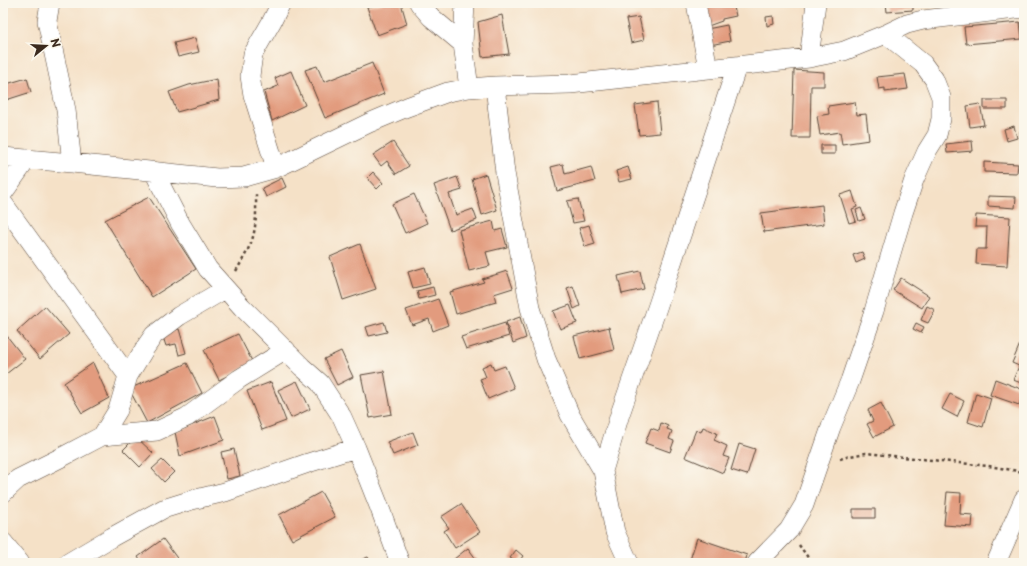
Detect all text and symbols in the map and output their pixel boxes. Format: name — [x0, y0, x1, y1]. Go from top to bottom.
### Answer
north arrow — [26, 26, 66, 66]
text: N — [47, 36, 66, 50]

